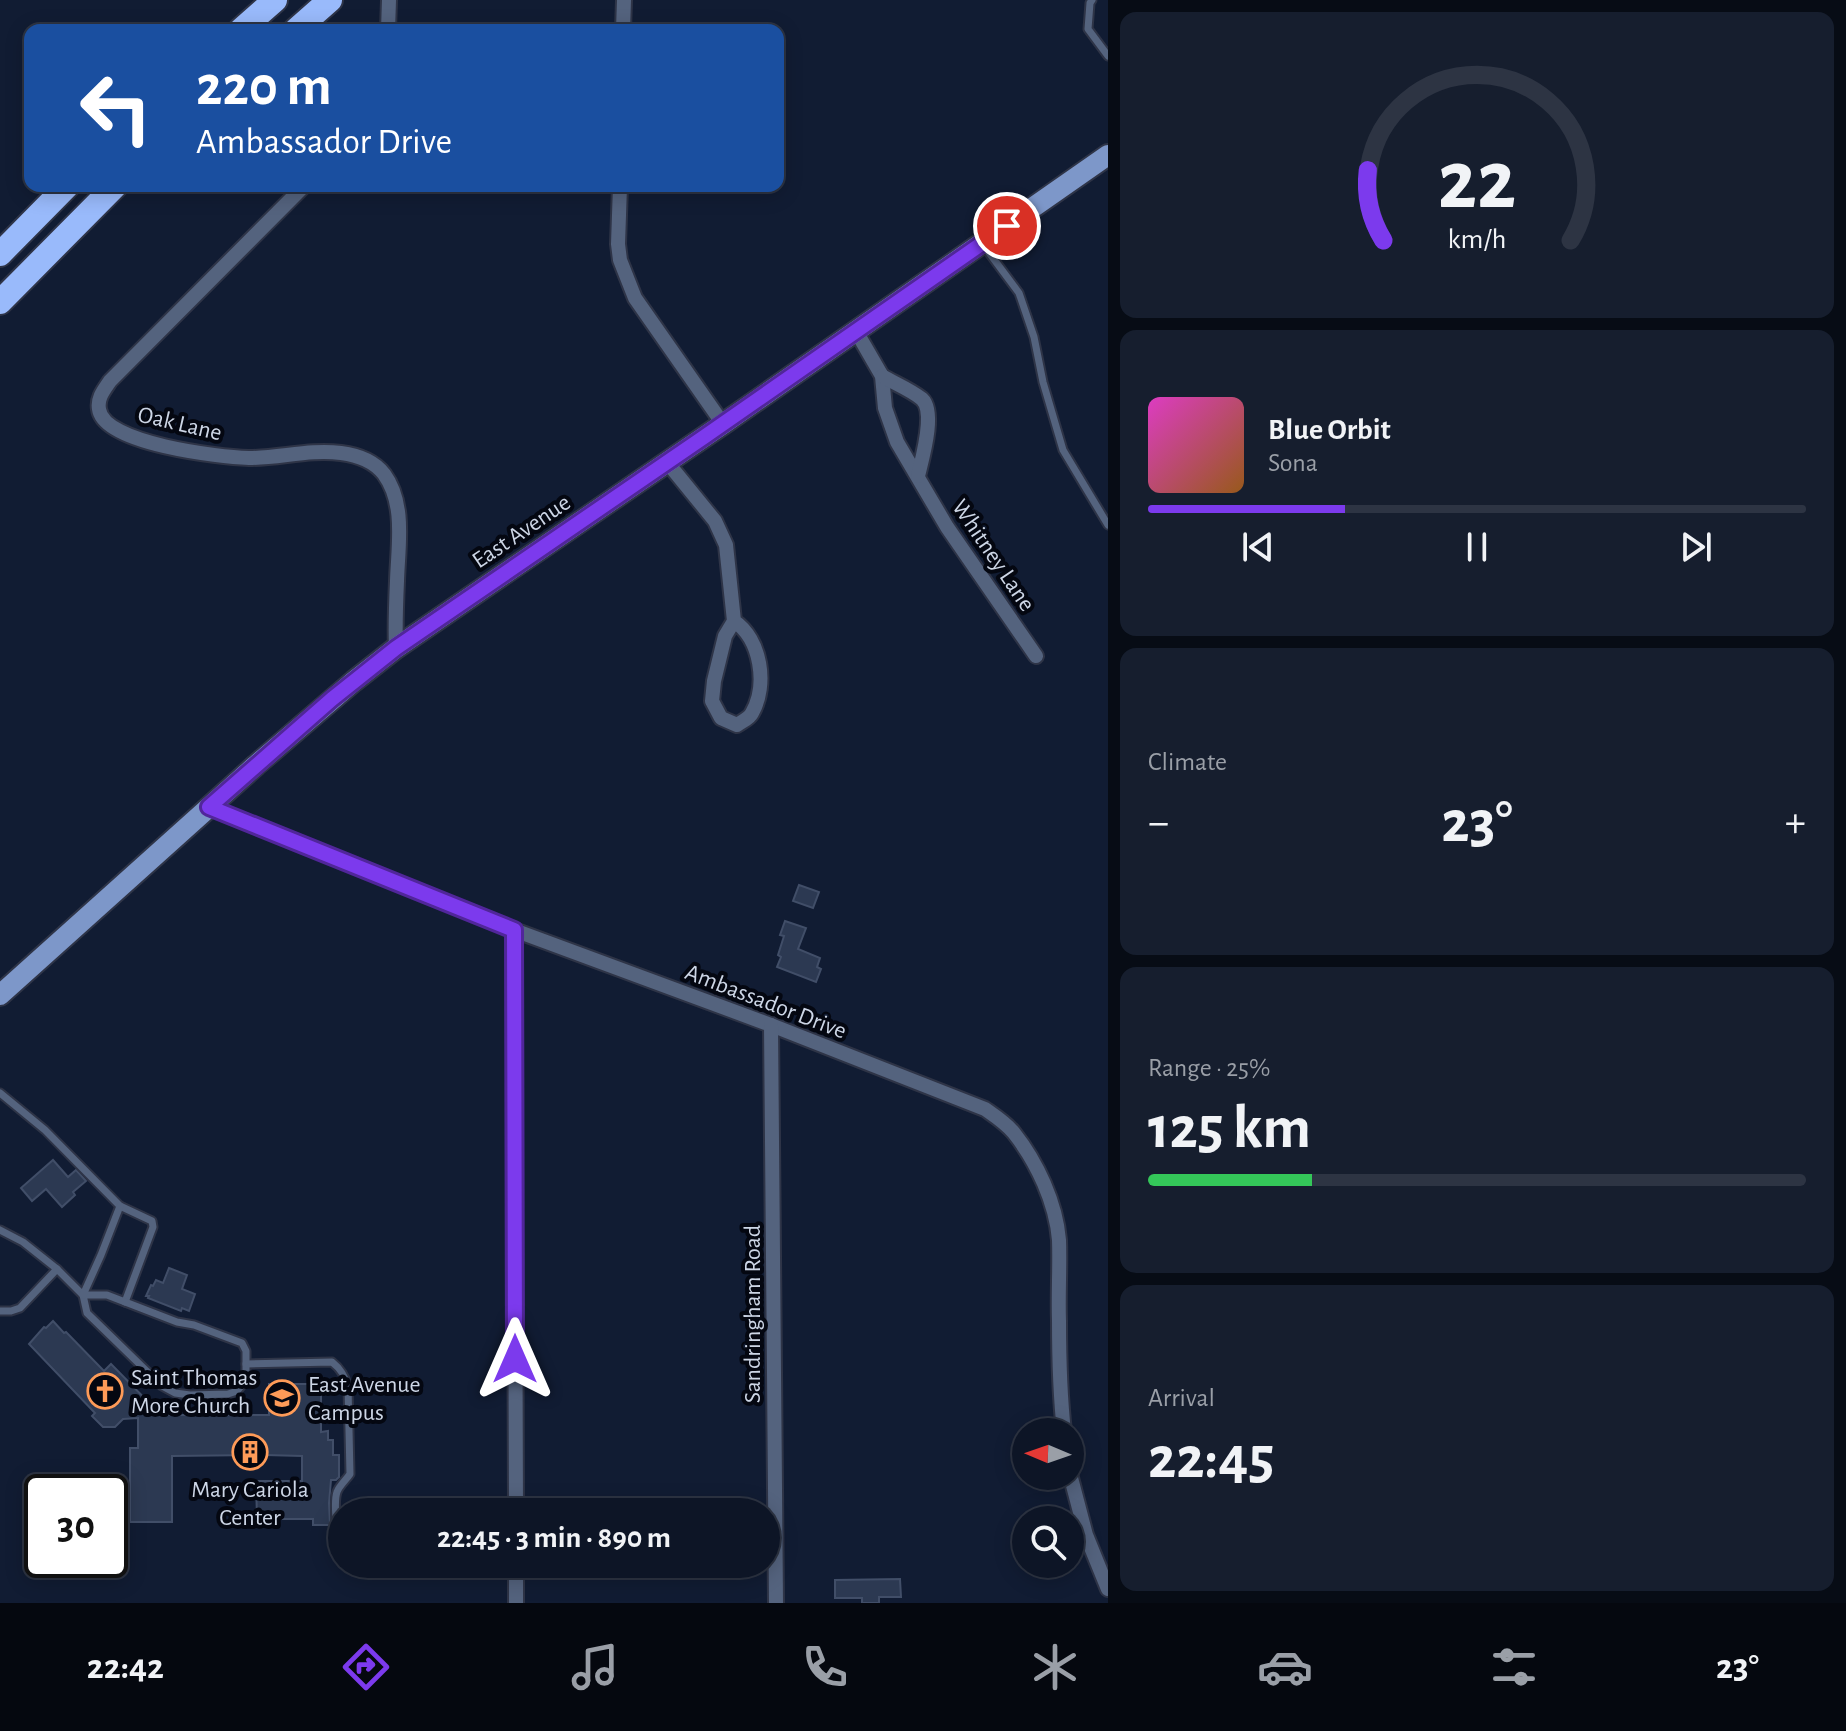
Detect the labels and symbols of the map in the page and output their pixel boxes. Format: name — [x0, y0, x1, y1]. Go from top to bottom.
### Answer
pin — [973, 192, 1041, 260]
street label: Oak Lane — [135, 403, 224, 445]
street label: East Avenue — [468, 490, 575, 573]
street label: Whitney Lane — [947, 495, 1039, 616]
street label: Ambassador Drive — [682, 960, 850, 1044]
street label: Sandringham Road — [741, 1225, 765, 1403]
position arrow — [473, 1317, 557, 1401]
place label: Saint Thomas More Church — [131, 1366, 257, 1418]
church icon: Saint Thomas More Church — [86, 1372, 124, 1410]
place label: East Avenue Campus — [308, 1373, 421, 1425]
school or university icon: East Avenue Campus — [263, 1379, 301, 1417]
north arrow — [1012, 1418, 1084, 1490]
building icon: Mary Cariola Center — [231, 1433, 269, 1471]
speed limit sign: 30 — [24, 1474, 128, 1578]
place label: Mary Cariola Center — [191, 1478, 309, 1530]

